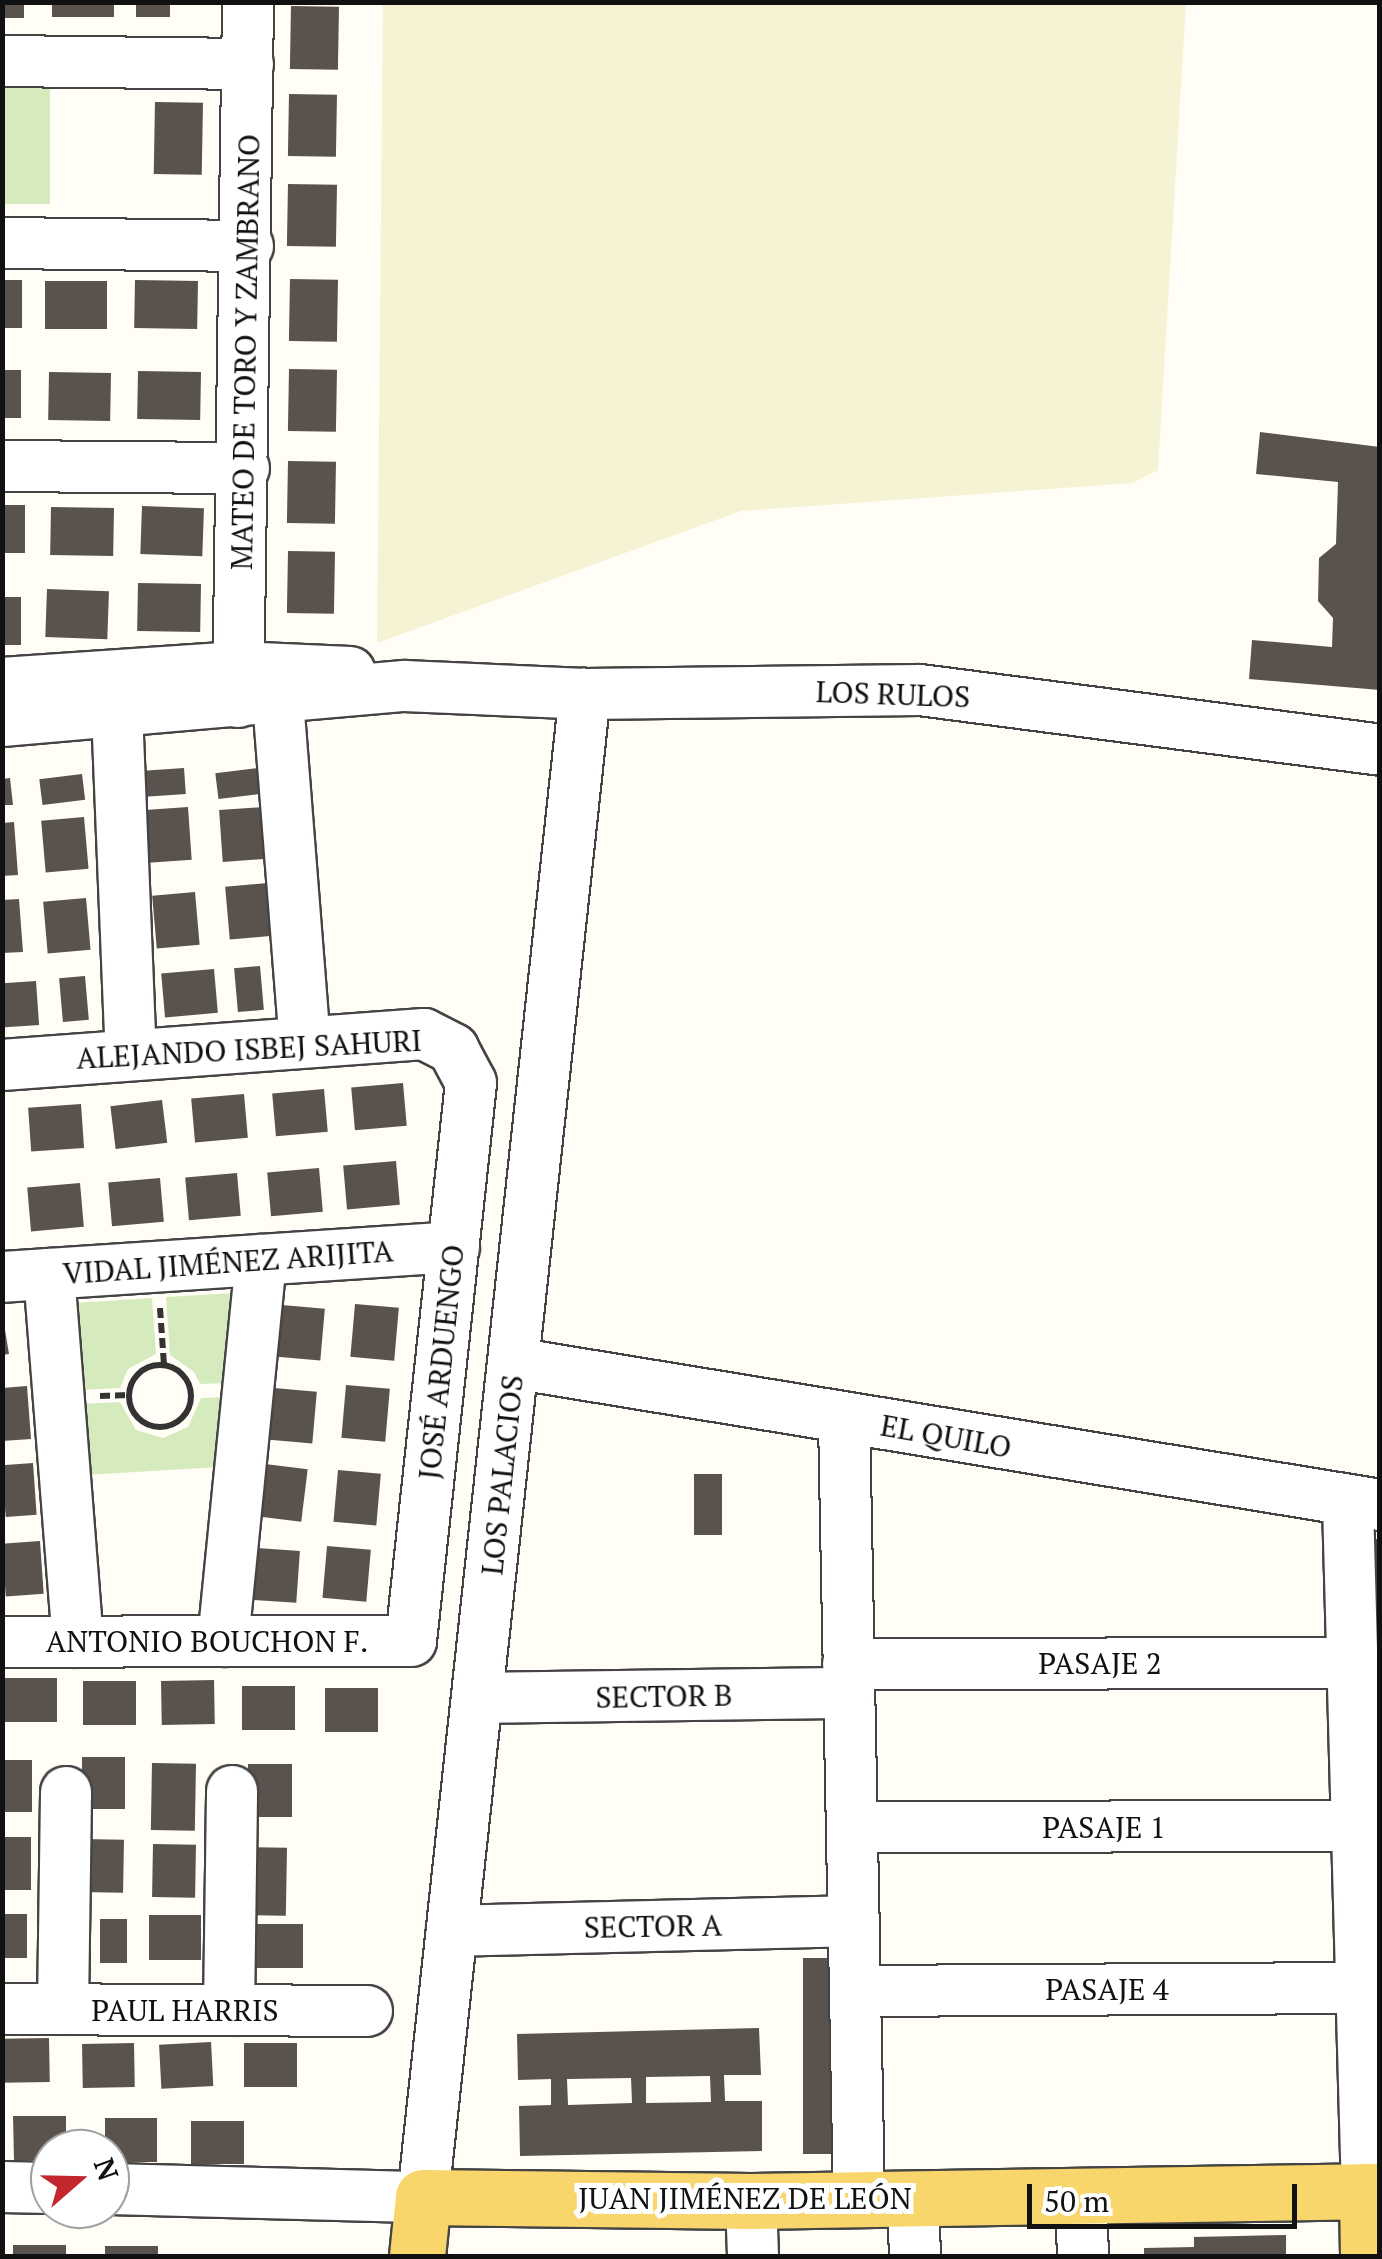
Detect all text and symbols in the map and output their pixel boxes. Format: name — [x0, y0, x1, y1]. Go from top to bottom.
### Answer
street label: MATEO DE TORO Y ZAMBRANO — [223, 134, 267, 570]
street label: LOS RULOS — [815, 673, 971, 715]
street label: ALEJANDO ISBEJ SAHURI — [75, 1022, 423, 1076]
street label: VIDAL JIMÉNEZ ARIJITA — [61, 1232, 395, 1292]
street label: JOSÉ ARDUENGO — [411, 1243, 471, 1481]
street label: LOS PALACIOS — [474, 1373, 530, 1577]
street label: EL QUILO — [878, 1407, 1014, 1465]
street label: ANTONIO BOUCHON F. — [46, 1623, 368, 1659]
street label: PASAJE 2 — [1038, 1645, 1162, 1681]
street label: SECTOR B — [595, 1677, 733, 1715]
street label: PASAJE 1 — [1042, 1809, 1166, 1845]
street label: SECTOR A — [583, 1907, 723, 1945]
street label: PASAJE 4 — [1045, 1971, 1169, 2007]
street label: PAUL HARRIS — [91, 1992, 279, 2028]
north arrow — [30, 2129, 130, 2229]
text: N — [86, 2153, 128, 2186]
scale bar — [1032, 2164, 1302, 2226]
street label: JUAN JIMÉNEZ DE LEÓN — [578, 2180, 912, 2216]
text: 50 m — [1044, 2181, 1109, 2221]

